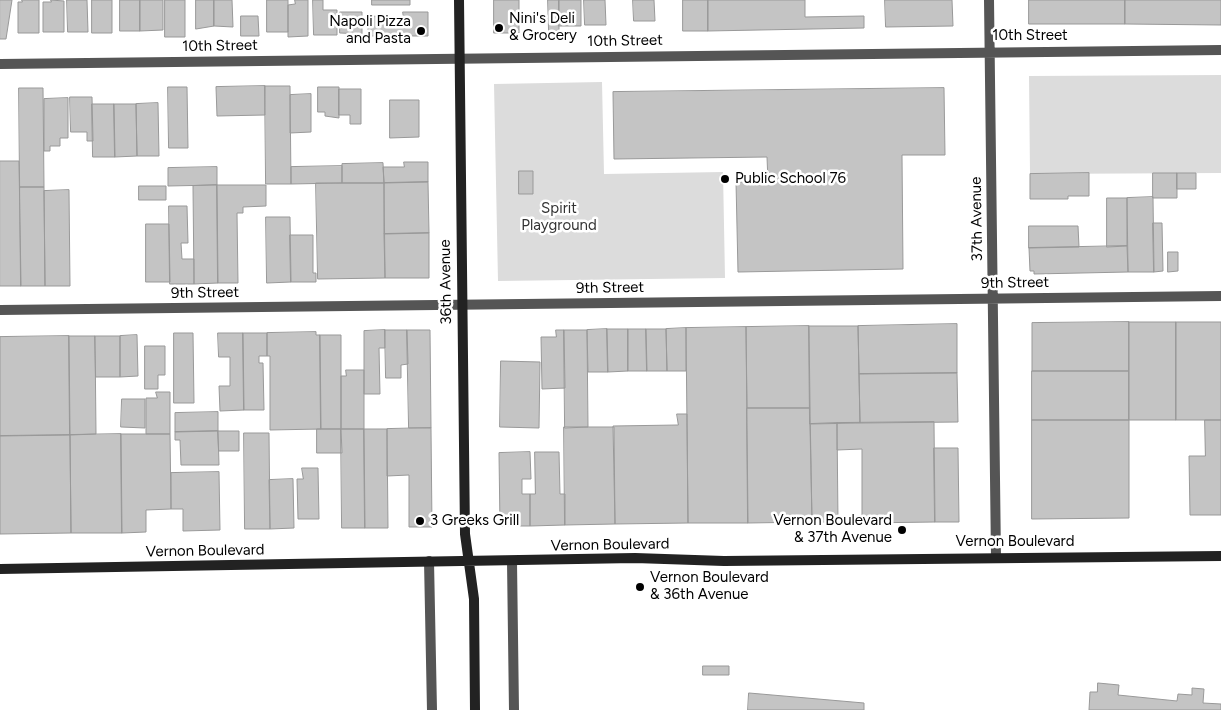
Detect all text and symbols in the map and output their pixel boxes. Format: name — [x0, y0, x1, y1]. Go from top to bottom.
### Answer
place label: Nini's Deli & Grocery — [509, 10, 577, 45]
place label: Napoli Pizza and Pasta — [329, 13, 411, 48]
marker: Nini's Deli & Grocery — [493, 22, 505, 34]
marker: Napoli Pizza and Pasta — [415, 25, 427, 37]
street label: 10th Street — [992, 27, 1068, 45]
street label: 10th Street — [587, 31, 663, 51]
street label: 10th Street — [182, 36, 258, 56]
place label: Public School 76 — [735, 170, 846, 188]
marker: Public School 76 — [719, 173, 731, 185]
street label: 37th Avenue — [967, 177, 987, 261]
park label: Spirit Playground — [521, 200, 597, 235]
street label: 36th Avenue — [436, 239, 456, 325]
street label: 9th Street — [981, 273, 1049, 293]
street label: 9th Street — [576, 278, 644, 298]
street label: 9th Street — [171, 283, 239, 303]
place label: 3 Greeks Grill — [430, 512, 519, 530]
place label: Vernon Boulevard & 37th Avenue — [773, 512, 892, 547]
marker: 3 Greeks Grill — [414, 515, 426, 527]
marker: Vernon Boulevard & 37th Avenue — [896, 524, 908, 536]
street label: Vernon Boulevard — [956, 533, 1074, 551]
street label: Vernon Boulevard — [550, 535, 670, 555]
street label: Vernon Boulevard — [145, 541, 265, 561]
place label: Vernon Boulevard & 36th Avenue — [650, 569, 769, 604]
marker: Vernon Boulevard & 36th Avenue — [634, 581, 646, 593]

